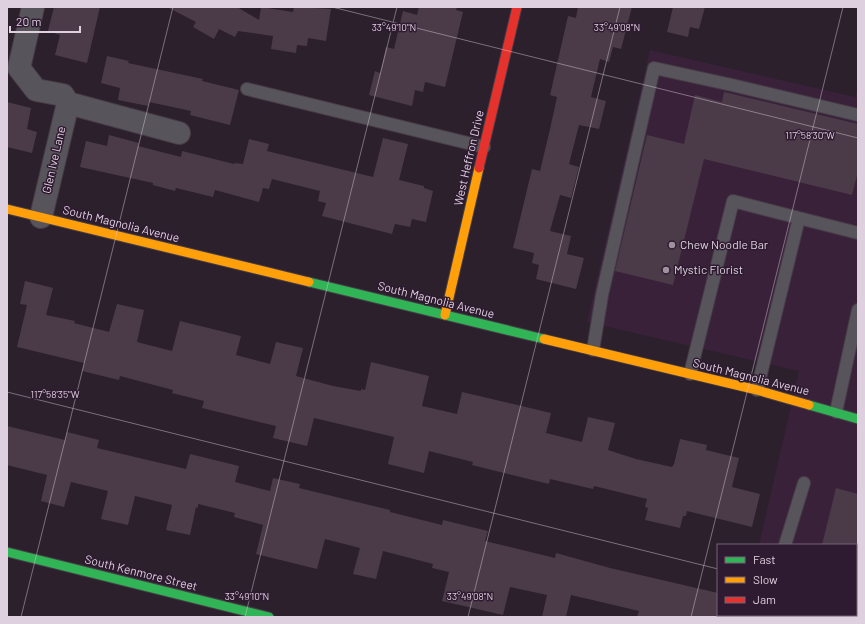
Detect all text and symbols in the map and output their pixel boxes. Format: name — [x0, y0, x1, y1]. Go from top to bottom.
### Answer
scale bar — [10, 8, 80, 34]
text: 20 m — [16, 14, 42, 28]
text: 33°49'10"N — [372, 21, 416, 33]
text: 33°49'08"N — [594, 21, 640, 33]
street label: West Heffron Drive — [450, 108, 486, 207]
street label: Glen Ive Lane — [38, 125, 68, 195]
text: 117°58'30"W — [785, 129, 835, 141]
street label: South Magnolia Avenue — [61, 202, 181, 244]
place label: Chew Noodle Bar — [680, 237, 769, 251]
marker: Chew Noodle Bar — [667, 240, 677, 250]
place label: Mystic Florist — [674, 262, 743, 276]
marker: Mystic Florist — [661, 265, 671, 275]
street label: South Magnolia Avenue — [376, 278, 496, 320]
street label: South Magnolia Avenue — [691, 355, 811, 397]
text: 117°58'35"W — [31, 388, 80, 400]
legend — [717, 544, 857, 616]
street label: South Kenmore Street — [84, 551, 199, 593]
text: Fast — [753, 552, 776, 566]
text: Slow — [753, 572, 778, 586]
text: 33°49'10"N — [225, 590, 269, 602]
text: 33°49'08"N — [447, 590, 493, 602]
text: Jam — [753, 592, 776, 606]

